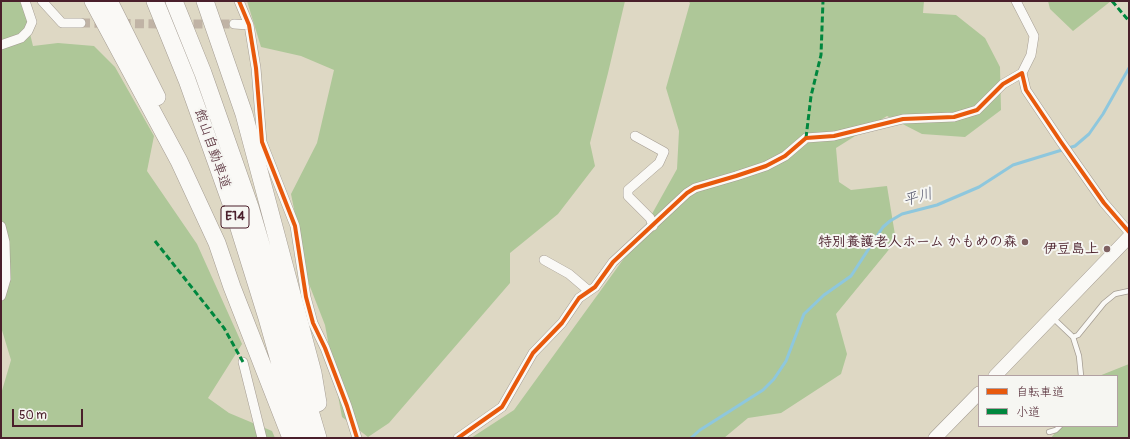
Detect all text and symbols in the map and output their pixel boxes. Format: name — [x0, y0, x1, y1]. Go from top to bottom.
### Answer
street label: 館山自動車道 — [190, 107, 234, 191]
water label: 平川 — [901, 185, 935, 211]
road number: E14 — [221, 206, 249, 228]
place label: 特別養護老人ホーム かもめの森 — [818, 234, 1017, 250]
marker: 特別養護老人ホーム かもめの森 — [1020, 237, 1030, 247]
place label: 伊豆島上 — [1043, 241, 1099, 257]
marker: 伊豆島上 — [1102, 244, 1112, 254]
legend — [978, 375, 1118, 427]
text: 自転車道 — [1016, 385, 1064, 400]
scale bar — [14, 401, 85, 427]
text: 小道 — [1016, 405, 1040, 420]
text: 50 m — [19, 408, 47, 423]

